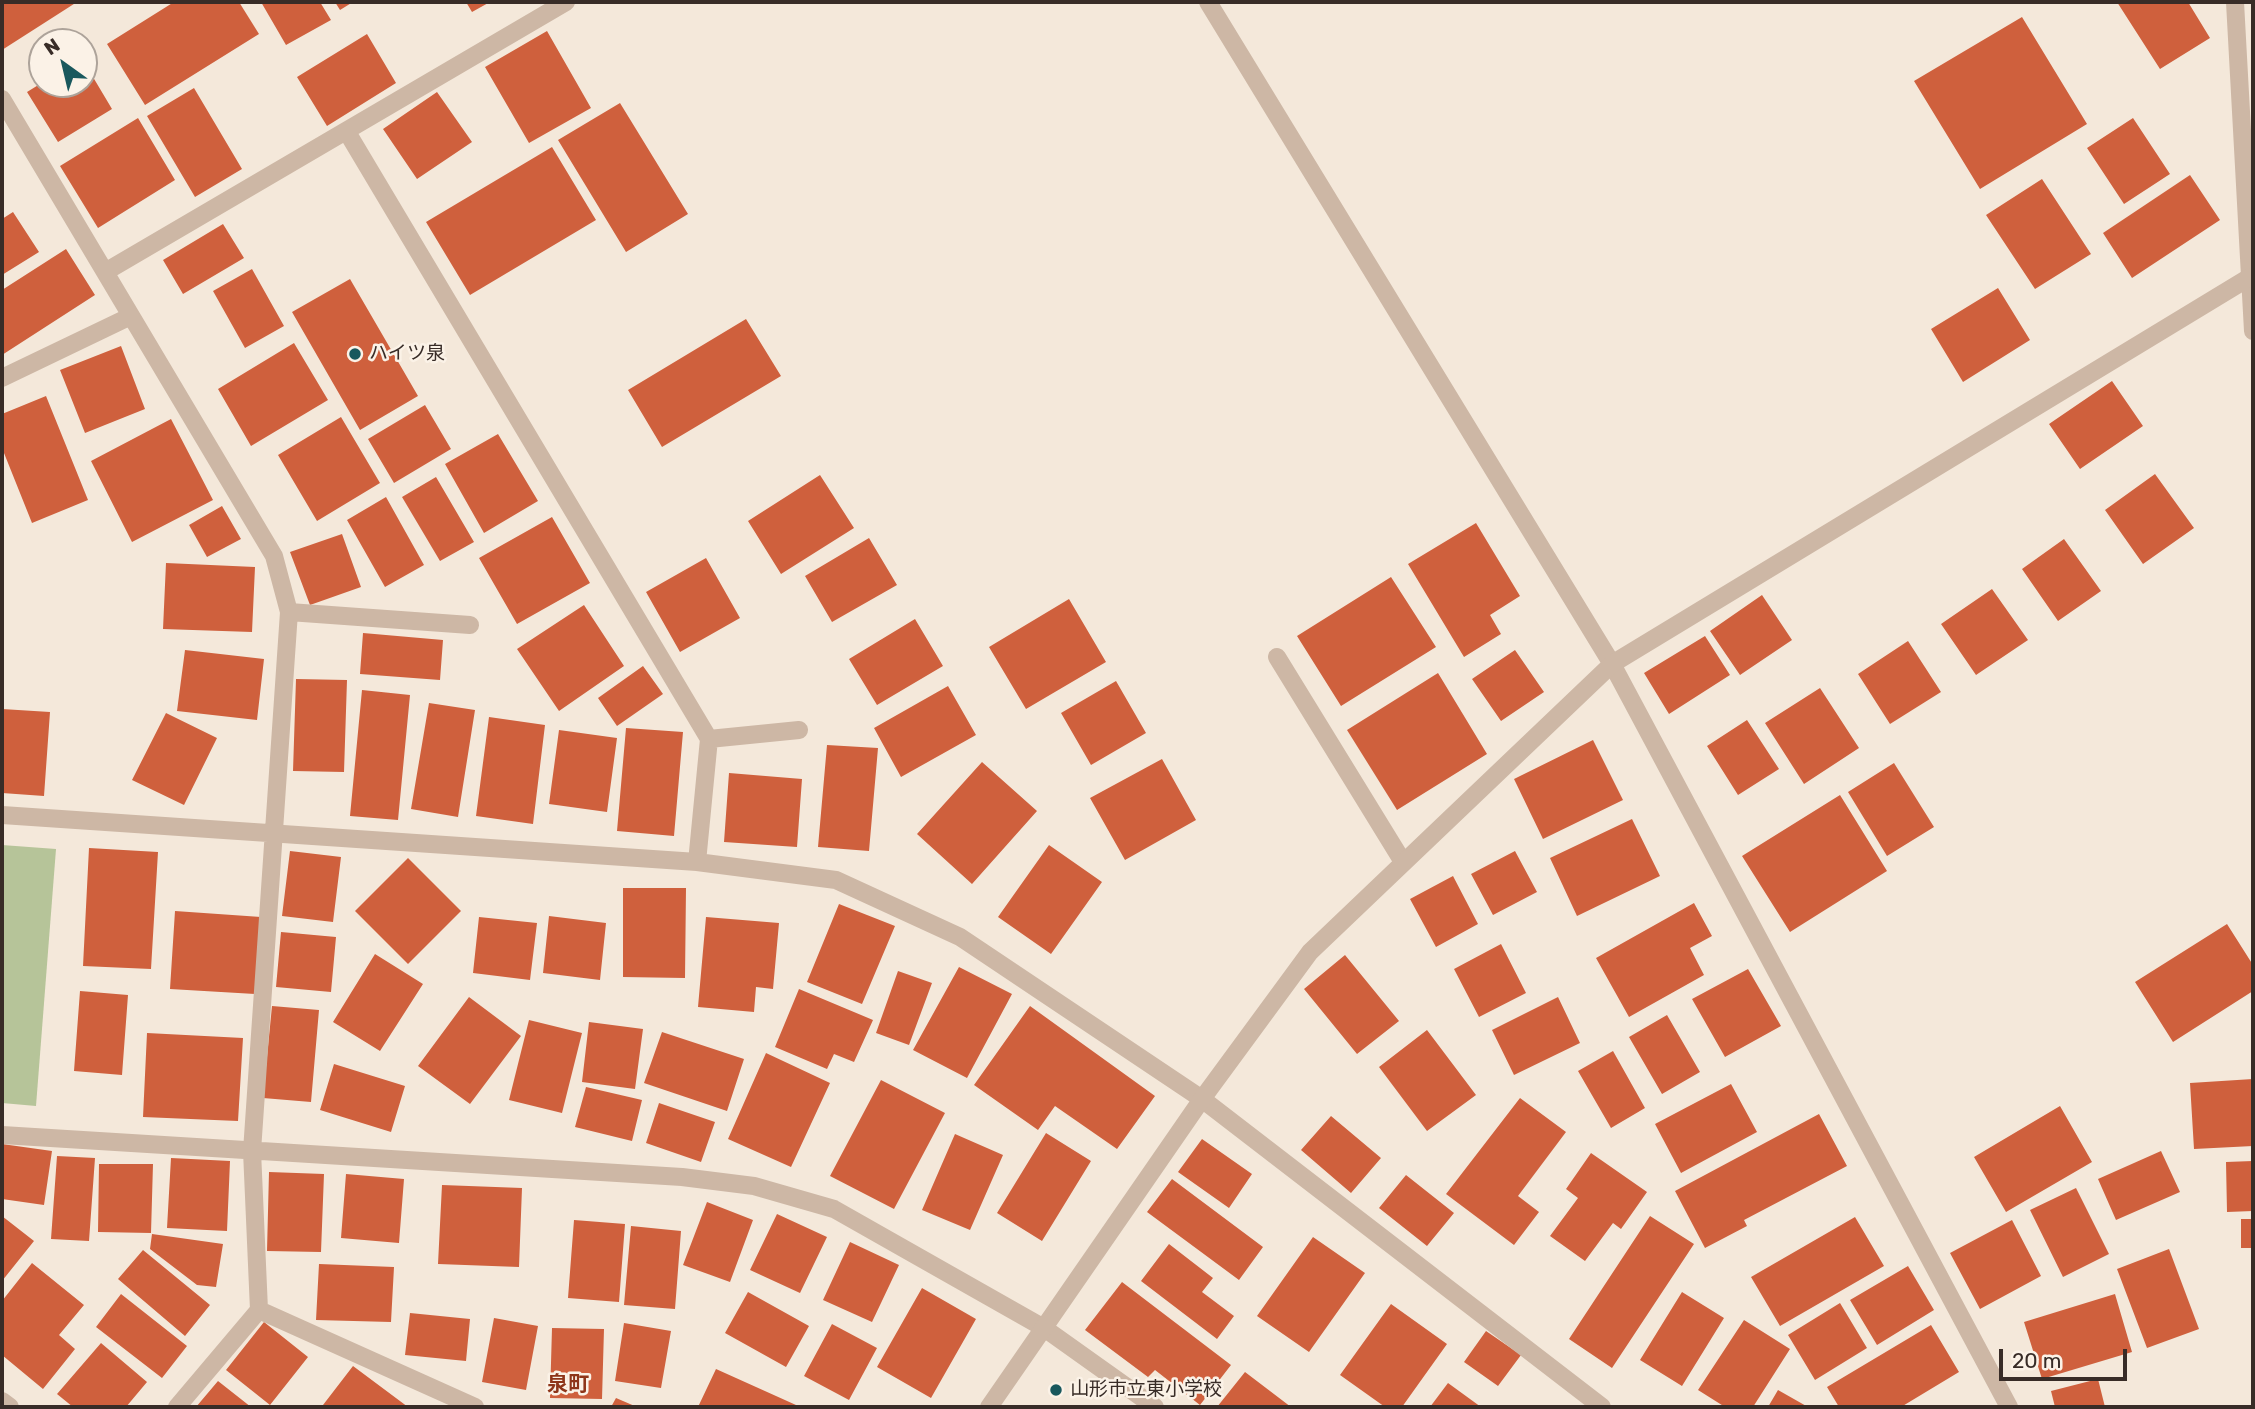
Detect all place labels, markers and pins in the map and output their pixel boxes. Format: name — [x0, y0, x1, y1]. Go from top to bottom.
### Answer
place label: ハイツ泉 — [369, 343, 445, 365]
marker: ハイツ泉 — [347, 346, 363, 362]
place label: 山形市立東小学校 — [1070, 1379, 1222, 1401]
marker: 山形市立東小学校 — [1048, 1382, 1064, 1398]

